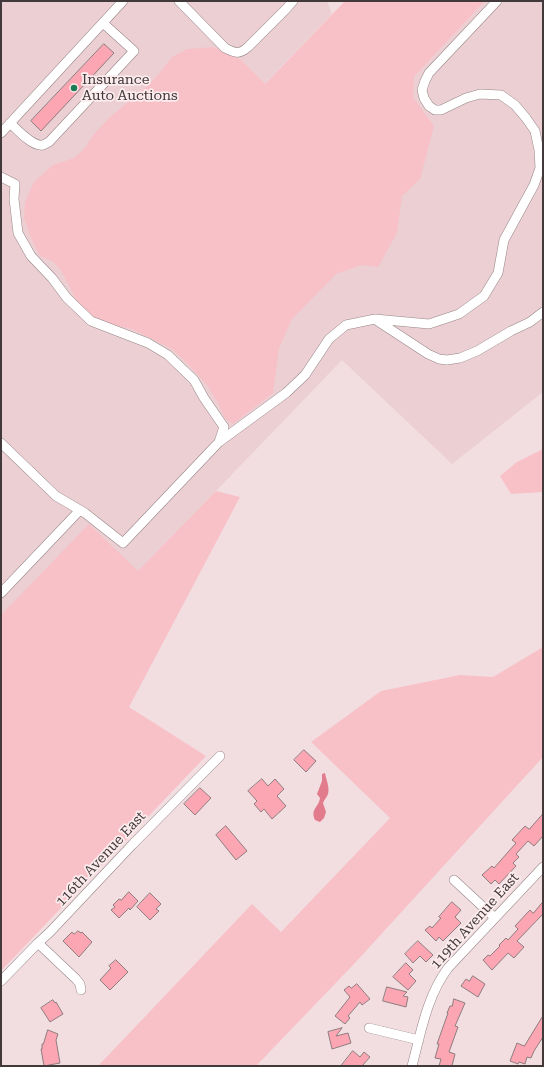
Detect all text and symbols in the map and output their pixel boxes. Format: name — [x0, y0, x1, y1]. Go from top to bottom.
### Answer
place label: Insurance Auto Auctions — [82, 72, 178, 104]
marker: Insurance Auto Auctions — [69, 83, 79, 93]
street label: 116th Avenue East — [53, 808, 149, 910]
street label: 119th Avenue East — [427, 869, 523, 973]

